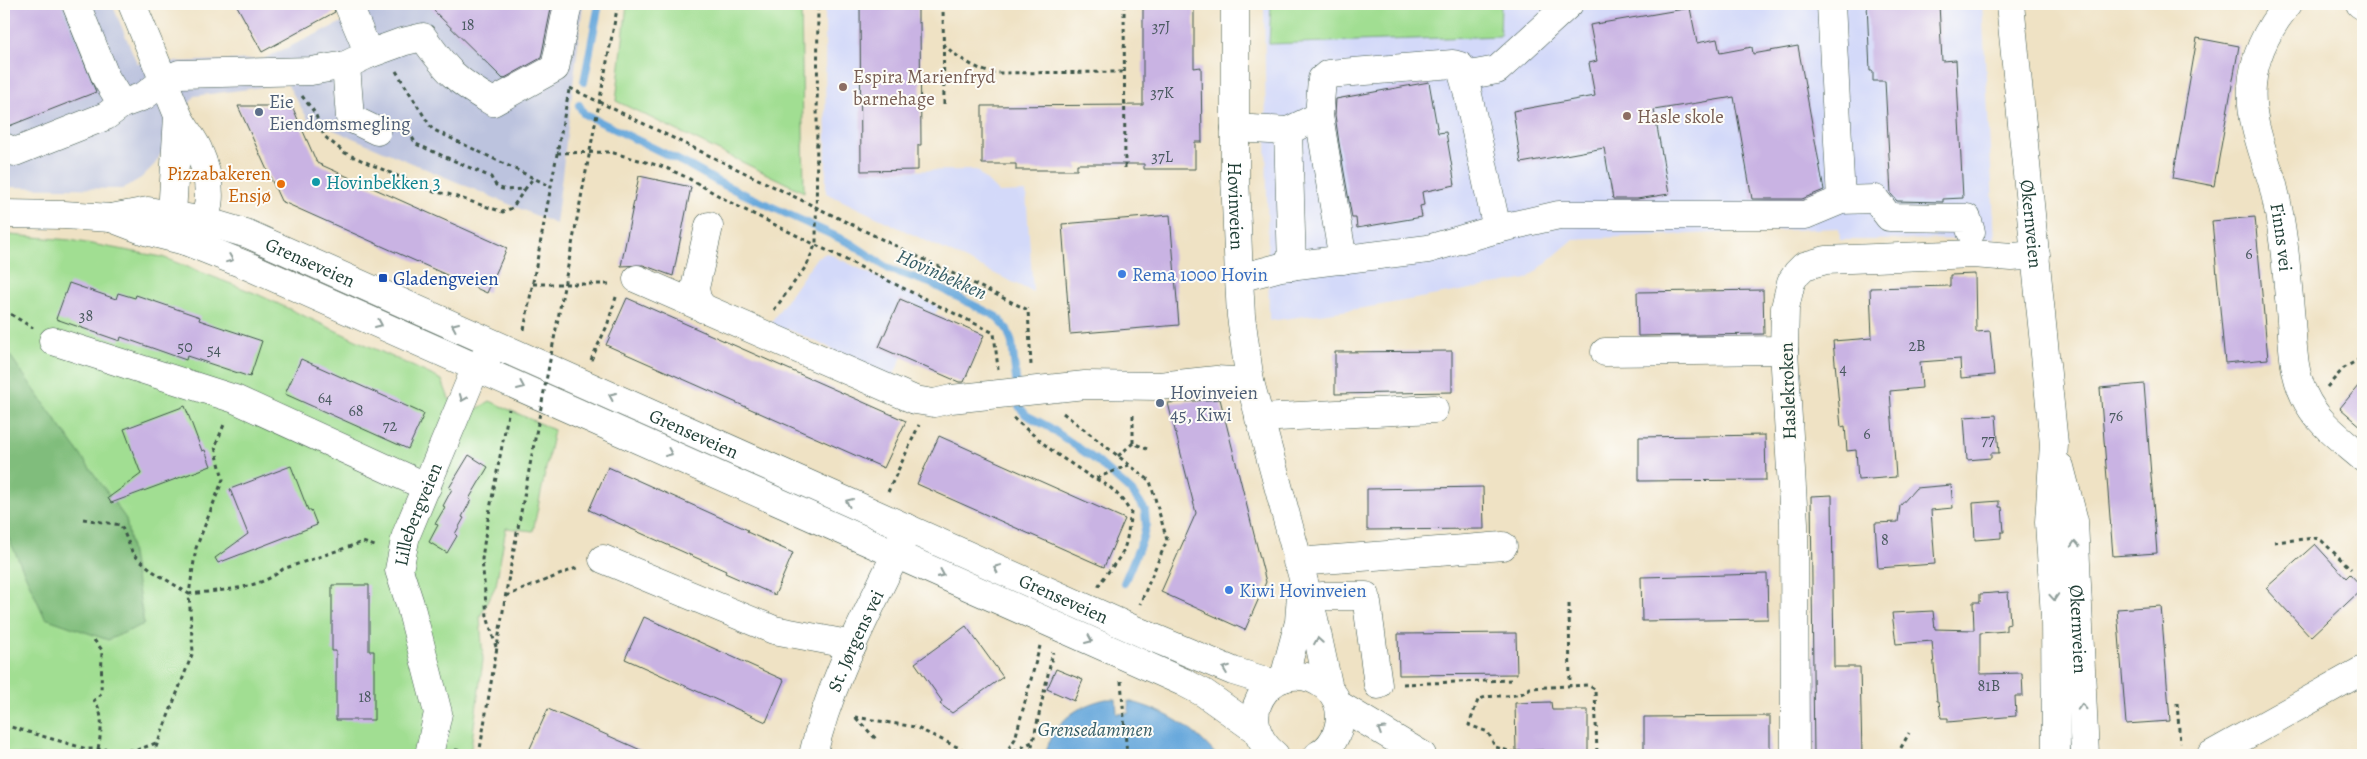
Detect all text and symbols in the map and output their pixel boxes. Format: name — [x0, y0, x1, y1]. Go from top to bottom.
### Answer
house number: 18 — [461, 14, 475, 36]
house number: 37J — [1152, 16, 1170, 38]
place label: Espira Marienfryd barnehage — [853, 64, 996, 112]
marker: Espira Marienfryd barnehage — [837, 81, 849, 93]
house number: 37K — [1150, 82, 1174, 104]
place label: Eie Eiendomsmegling — [269, 89, 411, 137]
place label: Hasle skole — [1637, 104, 1724, 130]
marker: Eie Eiendomsmegling — [253, 106, 265, 118]
marker: Hasle skole — [1621, 110, 1633, 122]
house number: 37L — [1151, 146, 1174, 168]
place label: Pizzabakeren Ensjø — [167, 161, 271, 209]
street label: Hovinveien — [1221, 162, 1250, 250]
place label: Hovinbekken 3 — [326, 170, 441, 196]
marker: Hovinbekken 3 — [310, 176, 322, 188]
marker: Pizzabakeren Ensjø — [275, 178, 287, 190]
street label: Økernveien — [2014, 178, 2048, 270]
street label: Finns vei — [2263, 201, 2299, 273]
street label: Grenseveien — [261, 231, 359, 294]
water label: Hovinbekken — [892, 243, 991, 306]
house number: 6 — [2245, 243, 2253, 265]
one-way arrow — [225, 253, 234, 263]
place label: Rema 1000 Hovin — [1132, 262, 1268, 288]
place label: Gladengveien — [393, 266, 499, 292]
marker: Rema 1000 Hovin — [1116, 268, 1128, 280]
marker: Gladengveien — [377, 272, 389, 284]
house number: 38 — [79, 305, 93, 327]
one-way arrow — [374, 317, 383, 328]
one-way arrow — [451, 321, 460, 332]
house number: 2B — [1908, 335, 1926, 357]
house number: 50 — [177, 336, 193, 358]
house number: 54 — [207, 339, 221, 361]
street label: Haslekroken — [1773, 342, 1803, 440]
house number: 4 — [1839, 358, 1847, 380]
one-way arrow — [516, 380, 525, 391]
place label: Hovinveien 45, Kiwi — [1170, 380, 1258, 428]
house number: 64 — [318, 387, 332, 409]
one-way arrow — [608, 391, 617, 402]
one-way arrow — [459, 394, 469, 402]
marker: Hovinveien 45, Kiwi — [1154, 397, 1166, 409]
house number: 68 — [348, 400, 364, 422]
street label: Grenseveien — [645, 403, 743, 465]
house number: 76 — [2109, 405, 2123, 427]
house number: 72 — [383, 415, 398, 437]
house number: 6 — [1863, 423, 1871, 445]
house number: 77 — [1981, 429, 1995, 451]
one-way arrow — [664, 447, 673, 458]
street label: Lillebergveien — [388, 459, 449, 568]
one-way arrow — [845, 497, 854, 508]
house number: 8 — [1881, 529, 1889, 551]
one-way arrow — [2070, 540, 2081, 548]
one-way arrow — [993, 564, 1002, 574]
one-way arrow — [936, 567, 945, 578]
street label: Grenseveien — [1015, 568, 1112, 630]
place label: Kiwi Hovinveien — [1239, 578, 1367, 604]
marker: Kiwi Hovinveien — [1223, 584, 1235, 596]
street label: Økernveien — [2063, 584, 2093, 674]
street label: St. Jørgens vei — [822, 586, 890, 696]
one-way arrow — [2049, 594, 2060, 602]
one-way arrow — [1084, 634, 1093, 645]
one-way arrow — [1313, 637, 1323, 646]
one-way arrow — [1222, 664, 1231, 675]
house number: 81B — [1978, 675, 2000, 697]
house number: 18 — [358, 686, 372, 708]
one-way arrow — [2077, 702, 2088, 710]
water label: Grensedammen — [1037, 716, 1153, 743]
one-way arrow — [1377, 727, 1386, 737]

